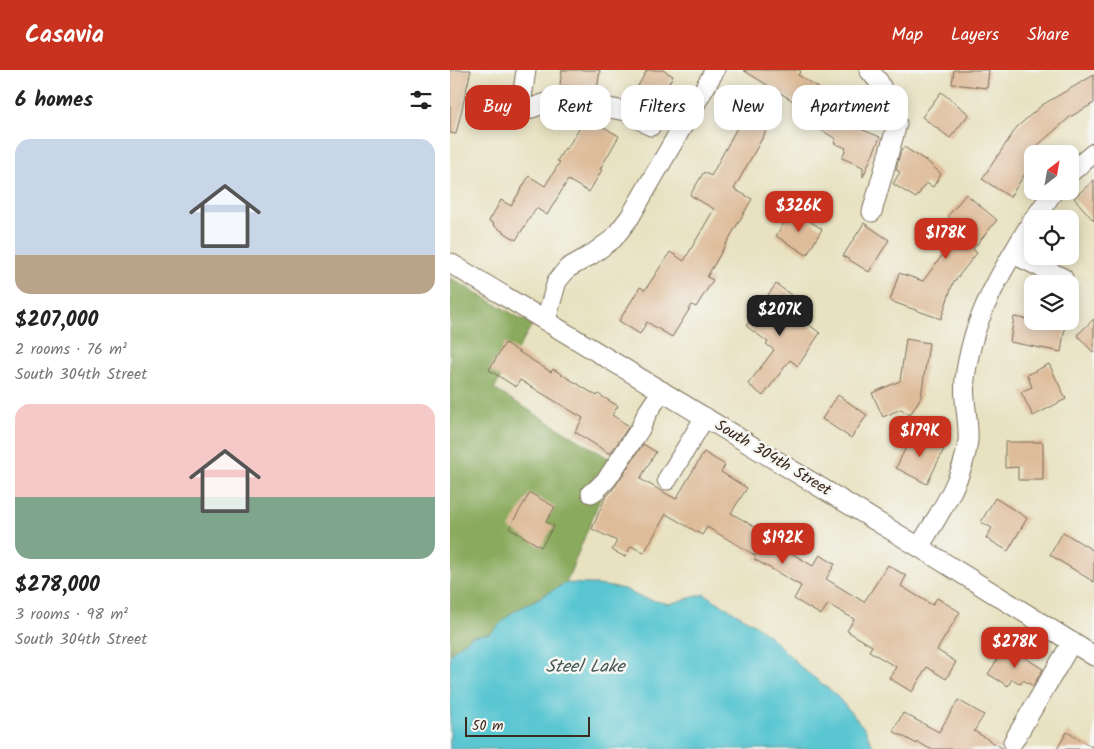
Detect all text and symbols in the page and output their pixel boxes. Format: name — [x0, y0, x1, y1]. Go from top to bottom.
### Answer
text: Casavia — [25, 16, 104, 55]
text: Map — [892, 21, 923, 50]
text: Layers — [951, 21, 999, 50]
text: Share — [1027, 21, 1069, 50]
text: 6 homes — [15, 84, 93, 117]
chip: Buy — [465, 85, 530, 130]
chip: Rent — [540, 85, 611, 130]
chip: Filters — [621, 85, 704, 130]
chip: New — [714, 85, 782, 130]
chip: Apartment — [792, 85, 908, 130]
icon: filters — [407, 86, 435, 114]
north arrow — [1024, 145, 1079, 200]
map controls — [1024, 145, 1079, 330]
icon: home — [180, 171, 270, 261]
pin: $326K — [764, 190, 834, 233]
text: $326K — [776, 194, 822, 219]
button: locate — [1024, 210, 1079, 265]
pin: $178K — [911, 218, 981, 260]
text: $178K — [926, 221, 966, 246]
button: layers — [1024, 275, 1079, 330]
pin: $207K — [745, 294, 815, 337]
text: $207K — [758, 298, 802, 323]
text: $207,000 — [15, 304, 98, 337]
text: 2 rooms · 76 m² — [15, 337, 127, 362]
text: South 304th Street — [15, 362, 147, 387]
street label: South 304th Street — [710, 413, 837, 503]
pin: $179K — [885, 416, 955, 458]
text: $179K — [900, 419, 940, 444]
icon: home — [180, 436, 270, 526]
pin: $192K — [748, 522, 818, 565]
text: $192K — [762, 526, 804, 551]
text: $278,000 — [15, 569, 100, 602]
text: 3 rooms · 98 m² — [15, 602, 128, 627]
pin: $278K — [980, 626, 1050, 669]
text: South 304th Street — [15, 627, 147, 652]
text: $278K — [992, 630, 1038, 655]
water label: Steel Lake — [545, 653, 626, 682]
scale bar — [465, 714, 590, 737]
text: 50 m — [472, 715, 503, 737]

